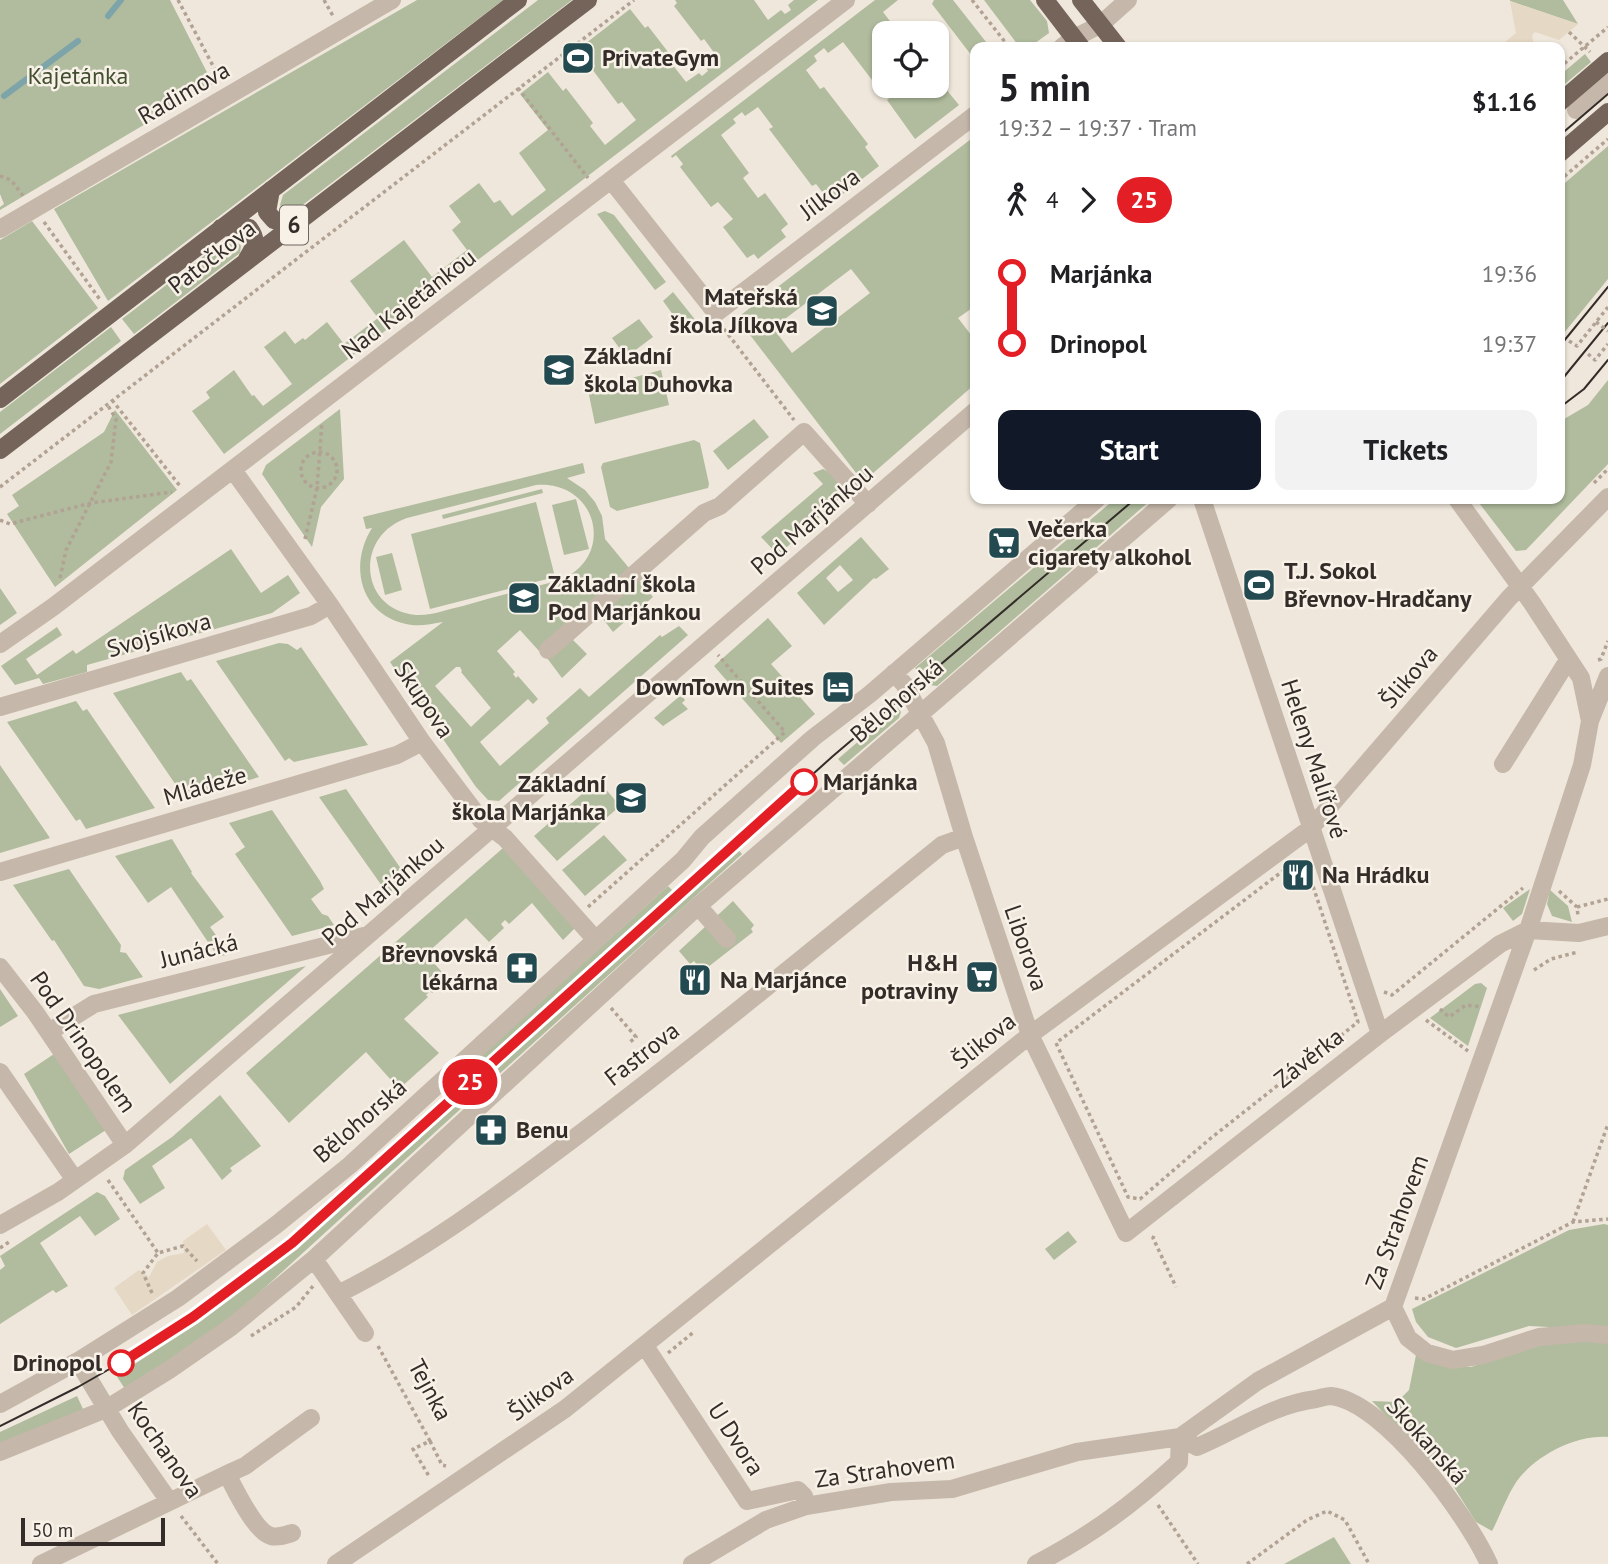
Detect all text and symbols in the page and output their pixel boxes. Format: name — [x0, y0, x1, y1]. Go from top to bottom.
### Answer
map controls — [872, 21, 949, 98]
button: locate — [872, 21, 949, 98]
sports icon: PrivateGym — [559, 39, 597, 77]
place label: PrivateGym — [602, 42, 719, 73]
street label: Radimova — [132, 54, 235, 131]
park label: Kajetánka — [27, 60, 129, 91]
text: 5 min — [998, 62, 1091, 111]
text: $1.16 — [1472, 85, 1537, 118]
text: 19:32 – 19:37 · Tram — [998, 113, 1197, 142]
street label: Jílkova — [793, 161, 866, 227]
icon: walk — [998, 181, 1036, 219]
icon: forward — [1069, 181, 1107, 219]
text: 25 — [1131, 184, 1158, 215]
text: 4 — [1046, 185, 1059, 214]
road number: 6 — [280, 206, 308, 244]
street label: Patočkova — [161, 213, 262, 301]
street label: Nad Kajetánkou — [335, 242, 482, 366]
text: Marjánka — [1050, 257, 1153, 290]
text: 19:36 — [1482, 259, 1537, 288]
place label: Mateřská škola Jílkova — [669, 281, 798, 340]
school or university icon: Mateřská škola Jílkova — [803, 292, 841, 330]
text: Drinopol — [1050, 327, 1147, 360]
text: 19:37 — [1482, 329, 1537, 358]
place label: Základní škola Duhovka — [584, 340, 733, 399]
school or university icon: Základní škola Duhovka — [540, 351, 578, 389]
button: Start — [998, 410, 1261, 490]
button: Tickets — [1275, 410, 1537, 490]
street label: Pod Marjánkou — [744, 458, 879, 581]
place label: Večerka cigarety alkohol — [1027, 513, 1192, 572]
supermarket icon: Večerka cigarety alkohol — [985, 524, 1023, 562]
place label: T.J. Sokol Břevnov-Hradčany — [1284, 555, 1472, 614]
sports icon: T.J. Sokol Břevnov-Hradčany — [1240, 566, 1278, 604]
place label: Základní škola Pod Marjánkou — [548, 568, 701, 627]
school or university icon: Základní škola Pod Marjánkou — [505, 579, 543, 617]
street label: Svojsíkova — [103, 605, 215, 664]
street label: Šlikova — [1373, 639, 1444, 715]
street label: Bělohorská — [844, 652, 950, 750]
street label: Skupova — [387, 655, 461, 744]
hotel icon: DownTown Suites — [819, 668, 857, 706]
place label: DownTown Suites — [636, 671, 814, 702]
street label: Heleny Malířové — [1274, 675, 1355, 843]
street label: Mládeže — [160, 759, 250, 812]
place label: Marjánka — [823, 766, 918, 797]
place label: Základní škola Marjánka — [452, 768, 607, 827]
marker: Marjánka — [791, 769, 817, 795]
school or university icon: Základní škola Marjánka — [612, 779, 650, 817]
street label: Pod Marjánkou — [315, 829, 450, 952]
restaurant icon: Na Hrádku — [1279, 856, 1317, 894]
place label: Na Hrádku — [1322, 859, 1429, 890]
street label: Liborova — [997, 901, 1056, 995]
street label: Junácká — [156, 926, 241, 975]
place label: Břevnovská lékárna — [381, 938, 498, 997]
place label: H&H potraviny — [861, 947, 959, 1006]
pharmacy icon: Břevnovská lékárna — [503, 949, 541, 987]
supermarket icon: H&H potraviny — [963, 958, 1001, 996]
restaurant icon: Na Marjánce — [676, 961, 714, 999]
place label: Na Marjánce — [720, 964, 847, 995]
street label: Pod Drinopolem — [23, 965, 144, 1118]
street label: Šlikova — [945, 1005, 1022, 1076]
street label: Fastrova — [598, 1015, 685, 1093]
street label: Závěrka — [1268, 1021, 1350, 1094]
line badge: 25 — [438, 1059, 502, 1105]
text: 25 — [456, 1066, 484, 1097]
street label: Bělohorská — [307, 1072, 413, 1170]
pharmacy icon: Benu — [472, 1111, 510, 1149]
place label: Benu — [516, 1114, 568, 1145]
street label: Za Strahovem — [1358, 1151, 1435, 1293]
place label: Drinopol — [13, 1347, 103, 1378]
marker: Drinopol — [108, 1350, 134, 1376]
street label: Tejnka — [401, 1354, 459, 1426]
street label: Šlikova — [502, 1359, 580, 1428]
street label: Skokanská — [1380, 1391, 1475, 1491]
street label: Kochanova — [121, 1395, 210, 1504]
street label: U Dvora — [701, 1396, 772, 1481]
street label: Za Strahovem — [813, 1444, 957, 1495]
scale bar — [21, 1515, 164, 1547]
text: 50 m — [32, 1518, 73, 1542]

